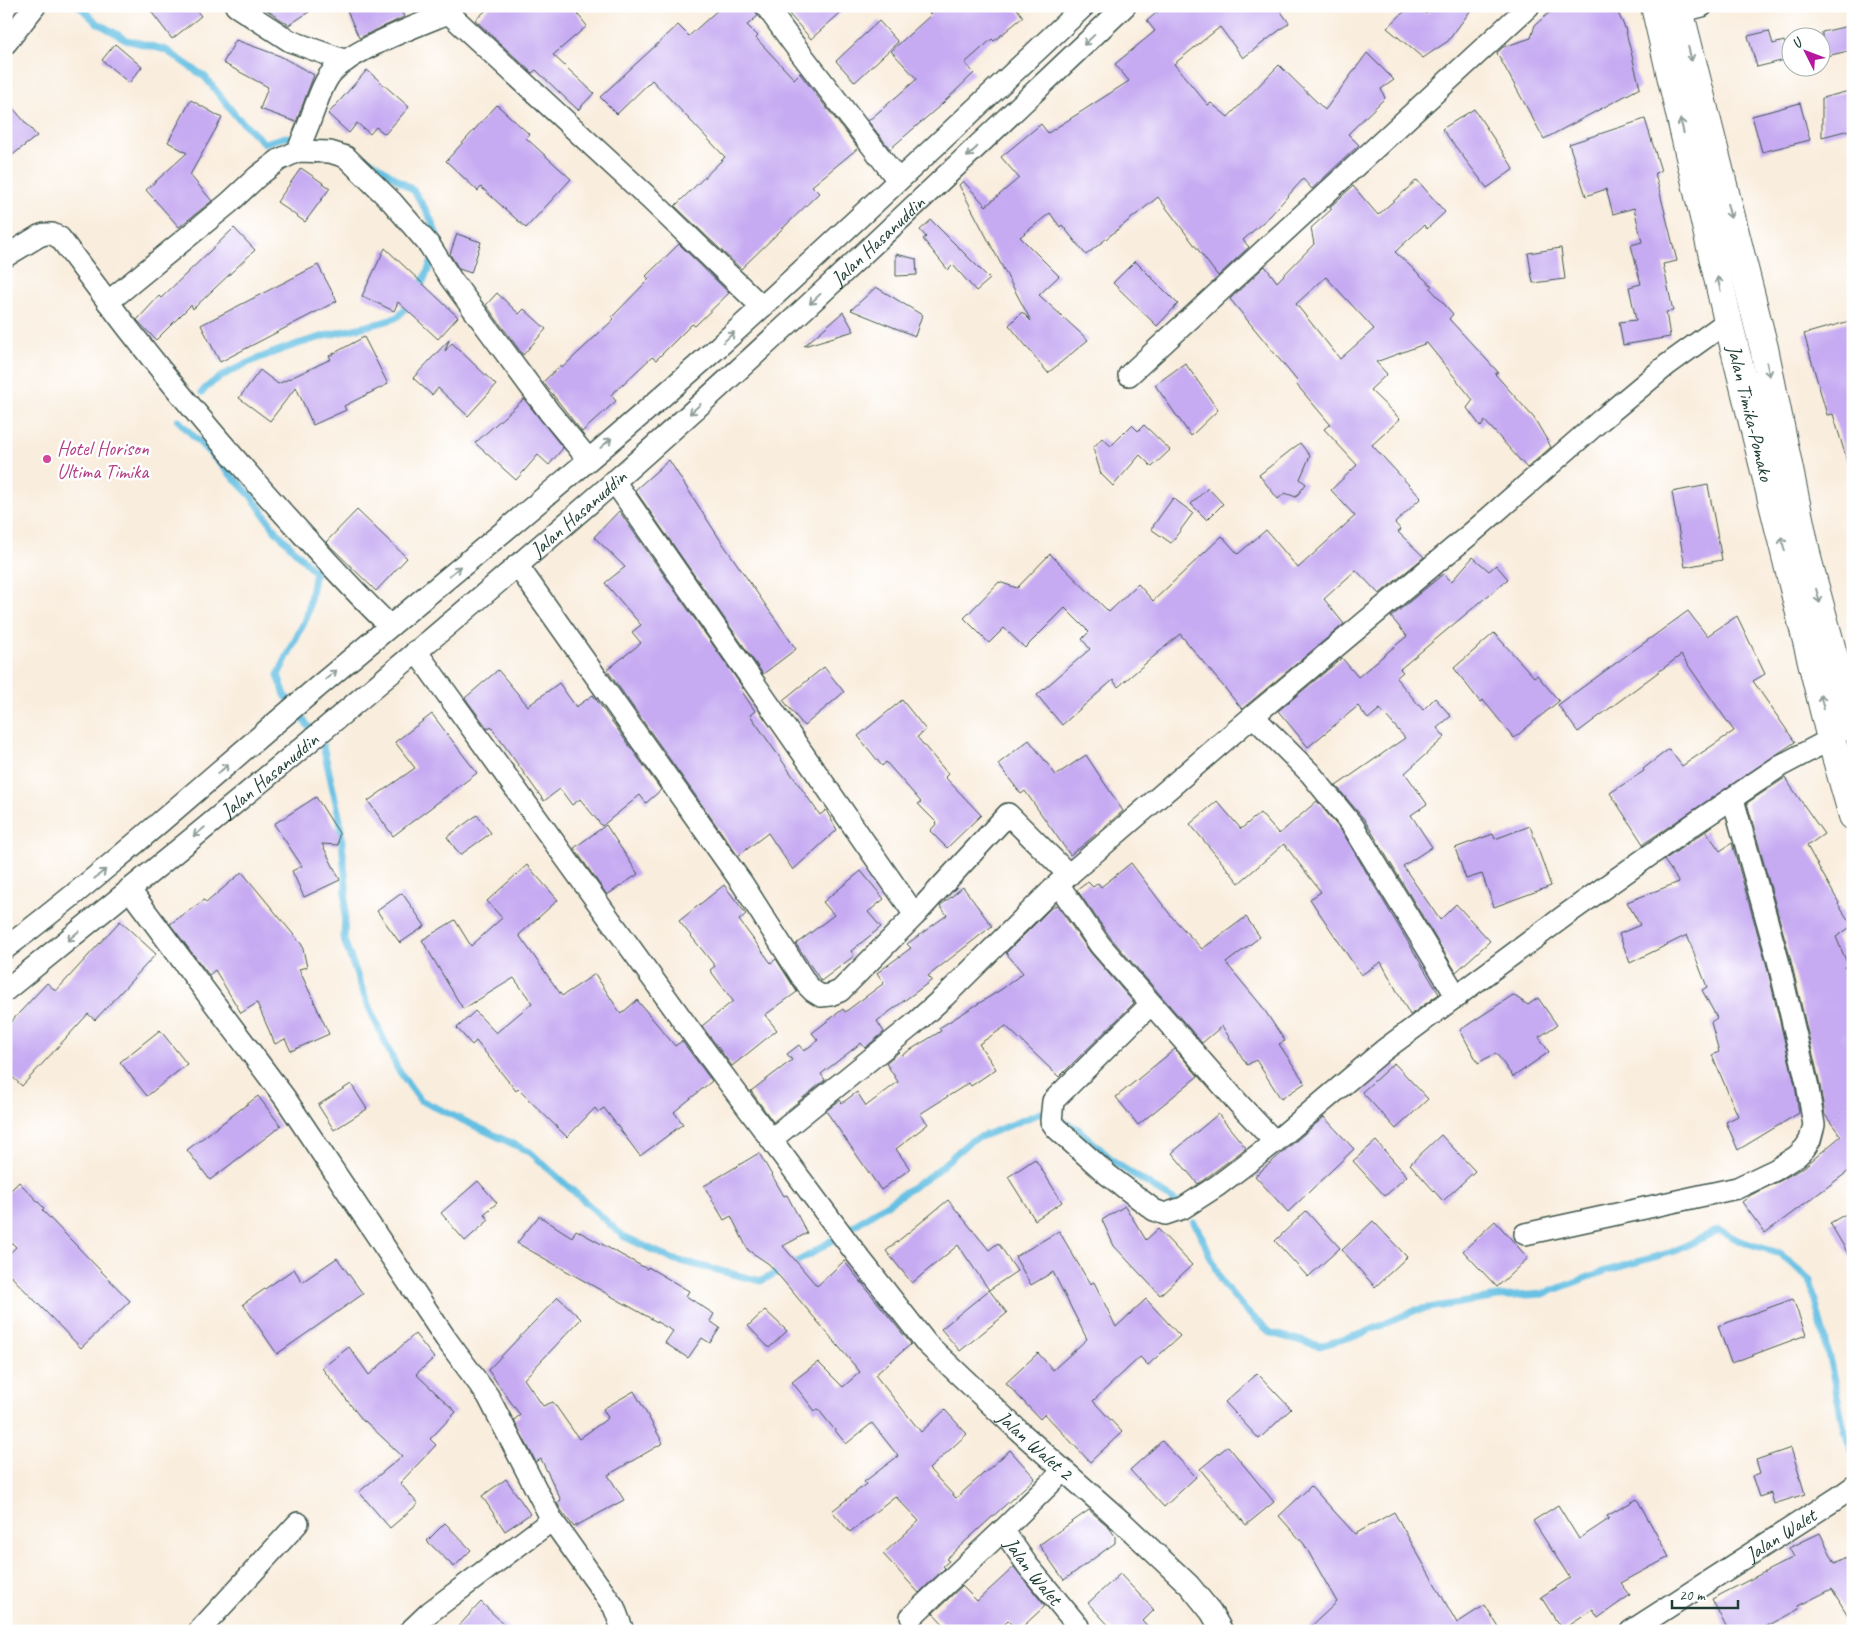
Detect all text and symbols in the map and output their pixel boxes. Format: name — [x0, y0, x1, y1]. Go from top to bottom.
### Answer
north arrow — [1782, 28, 1832, 78]
text: U — [1788, 33, 1807, 52]
one-way arrow — [1083, 34, 1096, 46]
one-way arrow — [1686, 45, 1695, 61]
one-way arrow — [1677, 118, 1686, 134]
one-way arrow — [966, 146, 978, 158]
street label: Jalan Hasanuddin — [825, 189, 931, 291]
one-way arrow — [1725, 203, 1734, 219]
one-way arrow — [1714, 277, 1723, 293]
one-way arrow — [808, 293, 821, 305]
one-way arrow — [723, 331, 736, 343]
street label: Jalan Timika-Pomako — [1722, 341, 1780, 484]
one-way arrow — [1764, 360, 1774, 376]
one-way arrow — [688, 403, 701, 414]
place label: Hotel Horison Ultima Timika — [57, 436, 150, 484]
one-way arrow — [600, 438, 613, 449]
marker: Hotel Horison Ultima Timika — [41, 453, 53, 465]
street label: Jalan Hasanuddin — [524, 464, 632, 562]
one-way arrow — [1778, 537, 1787, 553]
one-way arrow — [449, 565, 462, 576]
one-way arrow — [1813, 588, 1823, 604]
one-way arrow — [325, 670, 338, 681]
one-way arrow — [1816, 694, 1826, 710]
street label: Jalan Hasanuddin — [214, 726, 324, 823]
one-way arrow — [216, 764, 229, 775]
one-way arrow — [192, 826, 205, 837]
one-way arrow — [93, 869, 106, 880]
one-way arrow — [67, 930, 80, 941]
street label: Jalan Walet 2 — [991, 1404, 1080, 1486]
street label: Jalan Walet — [1740, 1501, 1823, 1567]
street label: Jalan Walet — [999, 1531, 1069, 1612]
scale bar — [1672, 1577, 1738, 1609]
text: 20 m — [1679, 1586, 1706, 1605]

